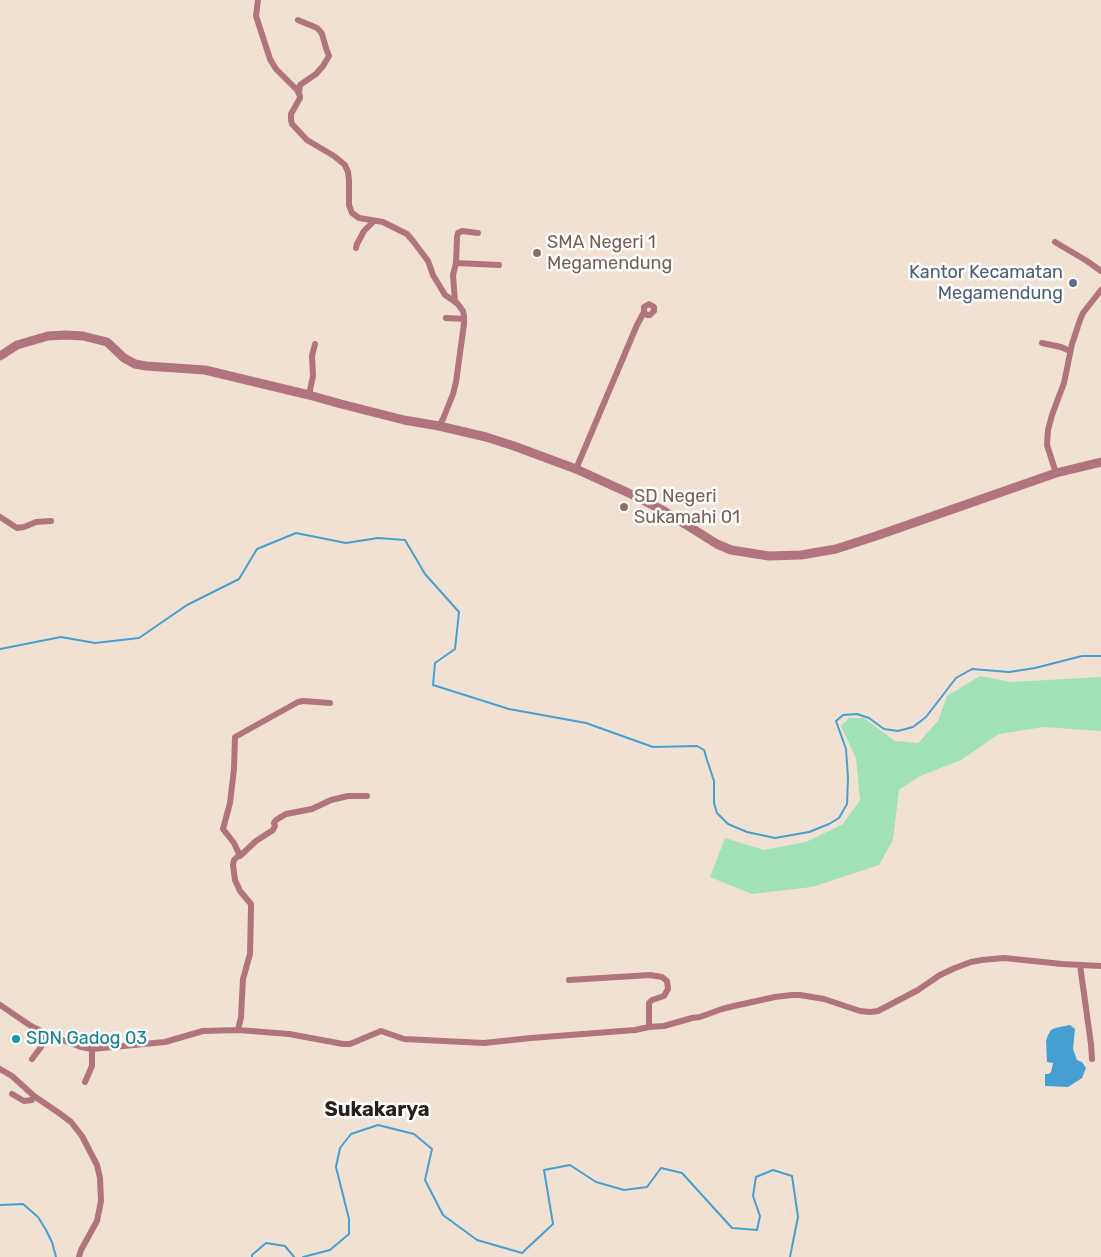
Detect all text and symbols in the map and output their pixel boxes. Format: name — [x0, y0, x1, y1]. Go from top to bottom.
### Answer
place label: SMA Negeri 1 Megamendung — [547, 232, 672, 274]
marker: SMA Negeri 1 Megamendung — [531, 247, 543, 259]
place label: Kantor Kecamatan Megamendung — [909, 262, 1063, 304]
marker: Kantor Kecamatan Megamendung — [1067, 277, 1079, 289]
place label: SD Negeri Sukamahi 01 — [634, 486, 740, 528]
marker: SD Negeri Sukamahi 01 — [618, 501, 630, 513]
place label: SDN Gadog 03 — [26, 1028, 147, 1050]
marker: SDN Gadog 03 — [10, 1033, 22, 1045]
district label: Sukakarya — [324, 1098, 430, 1122]

